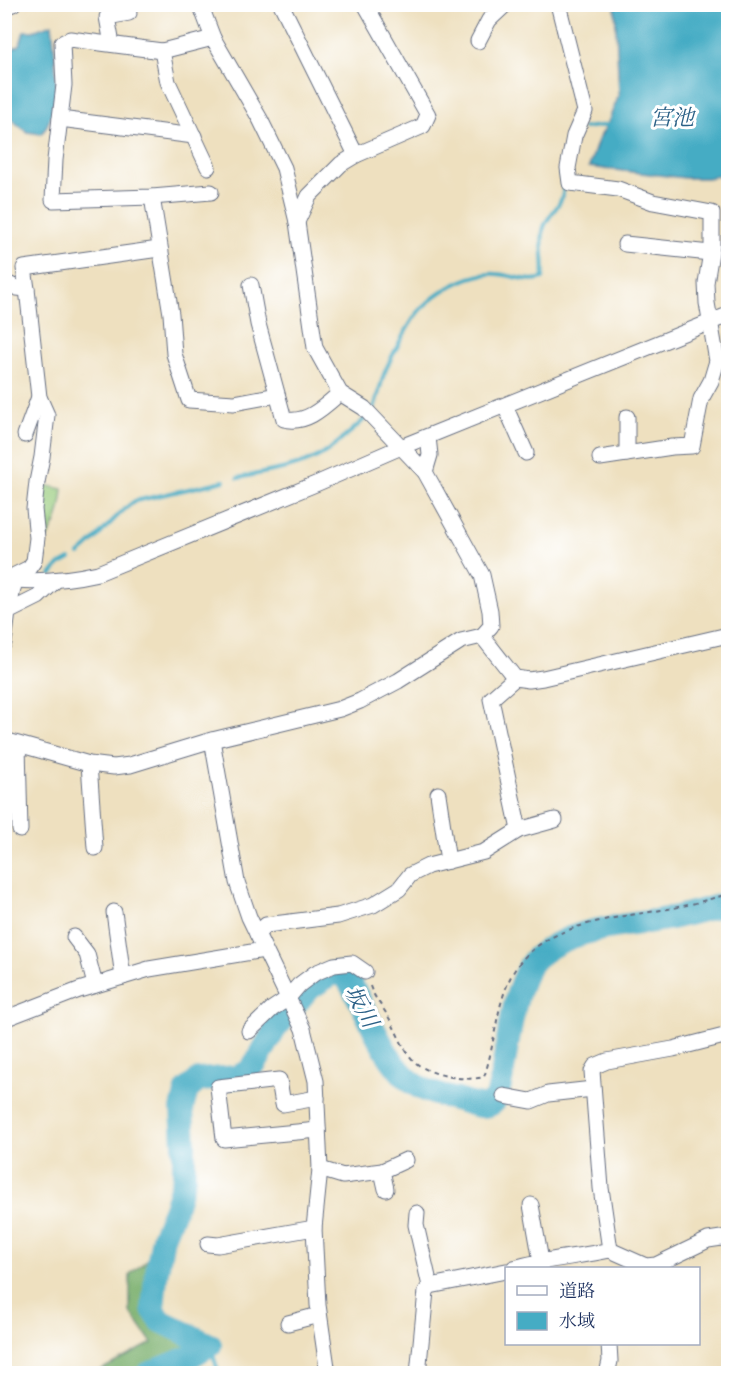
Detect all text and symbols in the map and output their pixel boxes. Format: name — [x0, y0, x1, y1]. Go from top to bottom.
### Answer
water label: 宮池 — [650, 105, 697, 132]
water label: 坂川 — [338, 981, 384, 1034]
legend — [505, 1267, 700, 1345]
text: 道路 — [559, 1281, 595, 1303]
text: 水域 — [559, 1311, 595, 1333]

